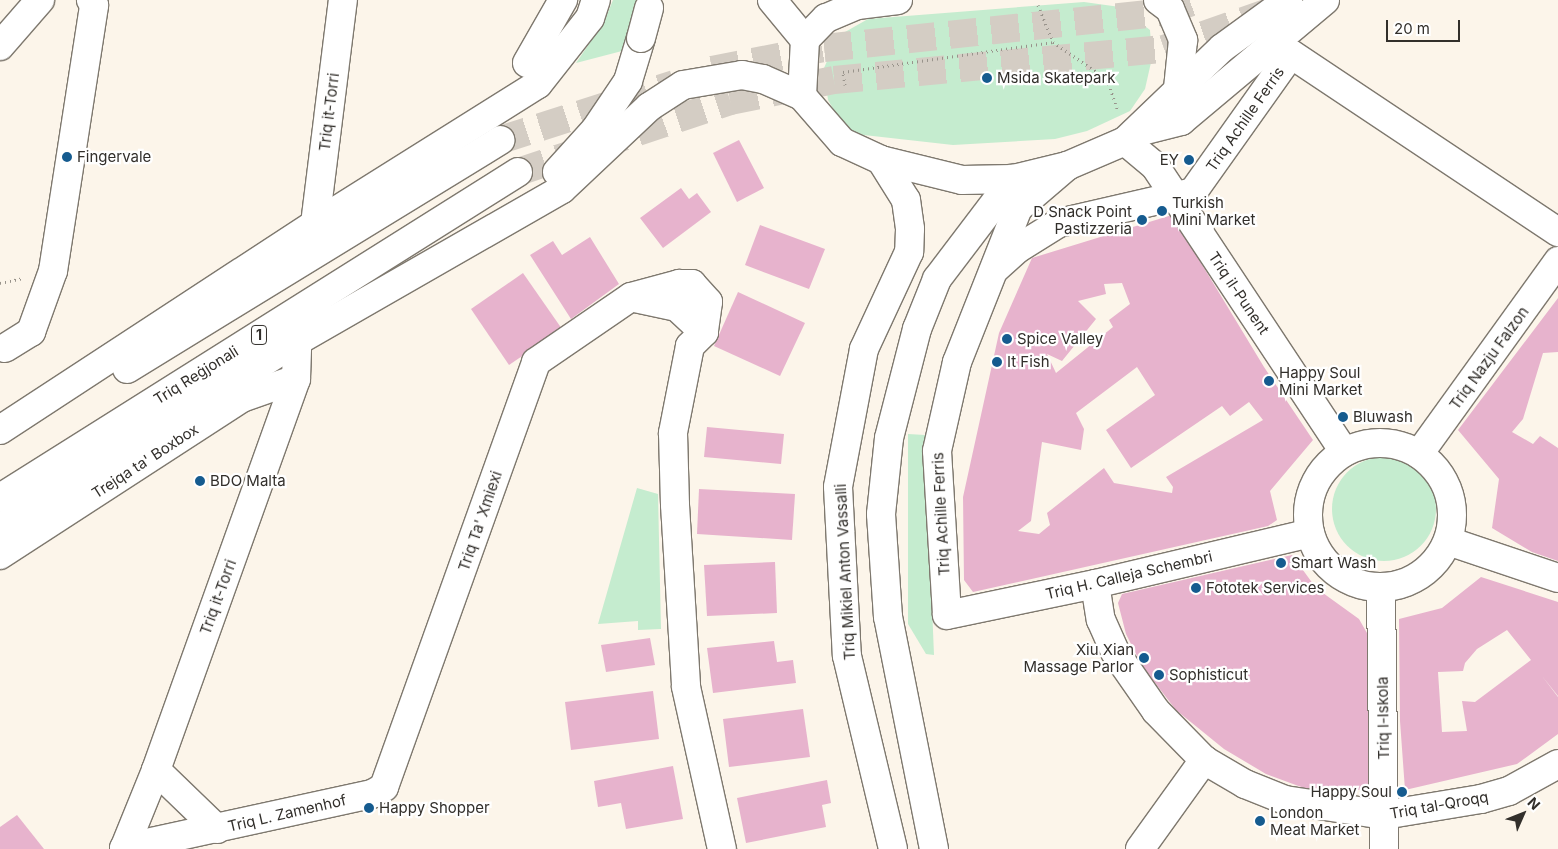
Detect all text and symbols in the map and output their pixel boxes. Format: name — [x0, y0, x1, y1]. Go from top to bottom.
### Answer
scale bar — [1388, 10, 1462, 42]
text: 20 m — [1394, 19, 1430, 38]
street label: Triq Achille Ferris — [1202, 63, 1288, 175]
place label: Msida Skatepark — [997, 69, 1116, 87]
street label: Triq it-Torri — [315, 72, 343, 152]
marker: Msida Skatepark — [981, 72, 993, 84]
place label: Fingervale — [77, 148, 151, 166]
marker: Fingervale — [61, 151, 73, 163]
place label: EY — [1160, 151, 1179, 169]
marker: EY — [1183, 154, 1195, 166]
place label: Turkish Mini Market — [1172, 193, 1255, 228]
place label: D Snack Point Pastizzeria — [1033, 202, 1132, 237]
marker: Turkish Mini Market — [1156, 205, 1168, 217]
marker: D Snack Point Pastizzeria — [1136, 214, 1148, 226]
street label: Triq il-Punent — [1205, 248, 1273, 338]
street label: Triq Nazju Falzon — [1446, 303, 1532, 413]
road number: 1 — [250, 324, 268, 346]
place label: Spice Valley — [1017, 330, 1103, 348]
marker: Spice Valley — [1001, 333, 1013, 345]
street label: Triq Reġjonali — [150, 342, 242, 408]
place label: It Fish — [1007, 353, 1050, 371]
marker: It Fish — [991, 356, 1003, 368]
place label: Happy Soul Mini Market — [1279, 363, 1362, 398]
marker: Happy Soul Mini Market — [1263, 375, 1275, 387]
place label: Bluwash — [1353, 408, 1413, 426]
marker: Bluwash — [1337, 411, 1349, 423]
street label: Trejqa ta' Boxbox — [88, 420, 202, 502]
street label: Triq Achille Ferris — [929, 452, 953, 576]
street label: Triq Ta' Xmiexi — [454, 469, 506, 573]
place label: BDO Malta — [210, 472, 286, 490]
marker: BDO Malta — [194, 475, 206, 487]
street label: Triq Mikiel Anton Vassalli — [831, 483, 859, 661]
street label: Triq H. Calleja Schembri — [1044, 547, 1214, 603]
place label: Smart Wash — [1291, 554, 1376, 572]
street label: Triq it-Torri — [196, 557, 240, 637]
marker: Smart Wash — [1275, 557, 1287, 569]
place label: Fototek Services — [1206, 579, 1325, 597]
marker: Fototek Services — [1190, 582, 1202, 594]
place label: Xiu Xian Massage Parlor — [1023, 640, 1134, 675]
marker: Xiu Xian Massage Parlor — [1138, 652, 1150, 664]
place label: Sophisticut — [1169, 666, 1248, 684]
marker: Sophisticut — [1153, 669, 1165, 681]
street label: Triq l-Iskola — [1373, 676, 1393, 760]
place label: Happy Soul — [1311, 783, 1392, 801]
marker: Happy Soul — [1396, 786, 1408, 798]
street label: Triq tal-Qroqq — [1388, 787, 1490, 823]
north arrow — [1498, 789, 1548, 839]
street label: Triq L. Zamenhof — [226, 791, 348, 835]
text: N — [1524, 793, 1544, 813]
place label: Happy Shopper — [379, 799, 490, 817]
marker: Happy Shopper — [363, 802, 375, 814]
place label: London Meat Market — [1270, 803, 1359, 838]
marker: London Meat Market — [1254, 815, 1266, 827]

